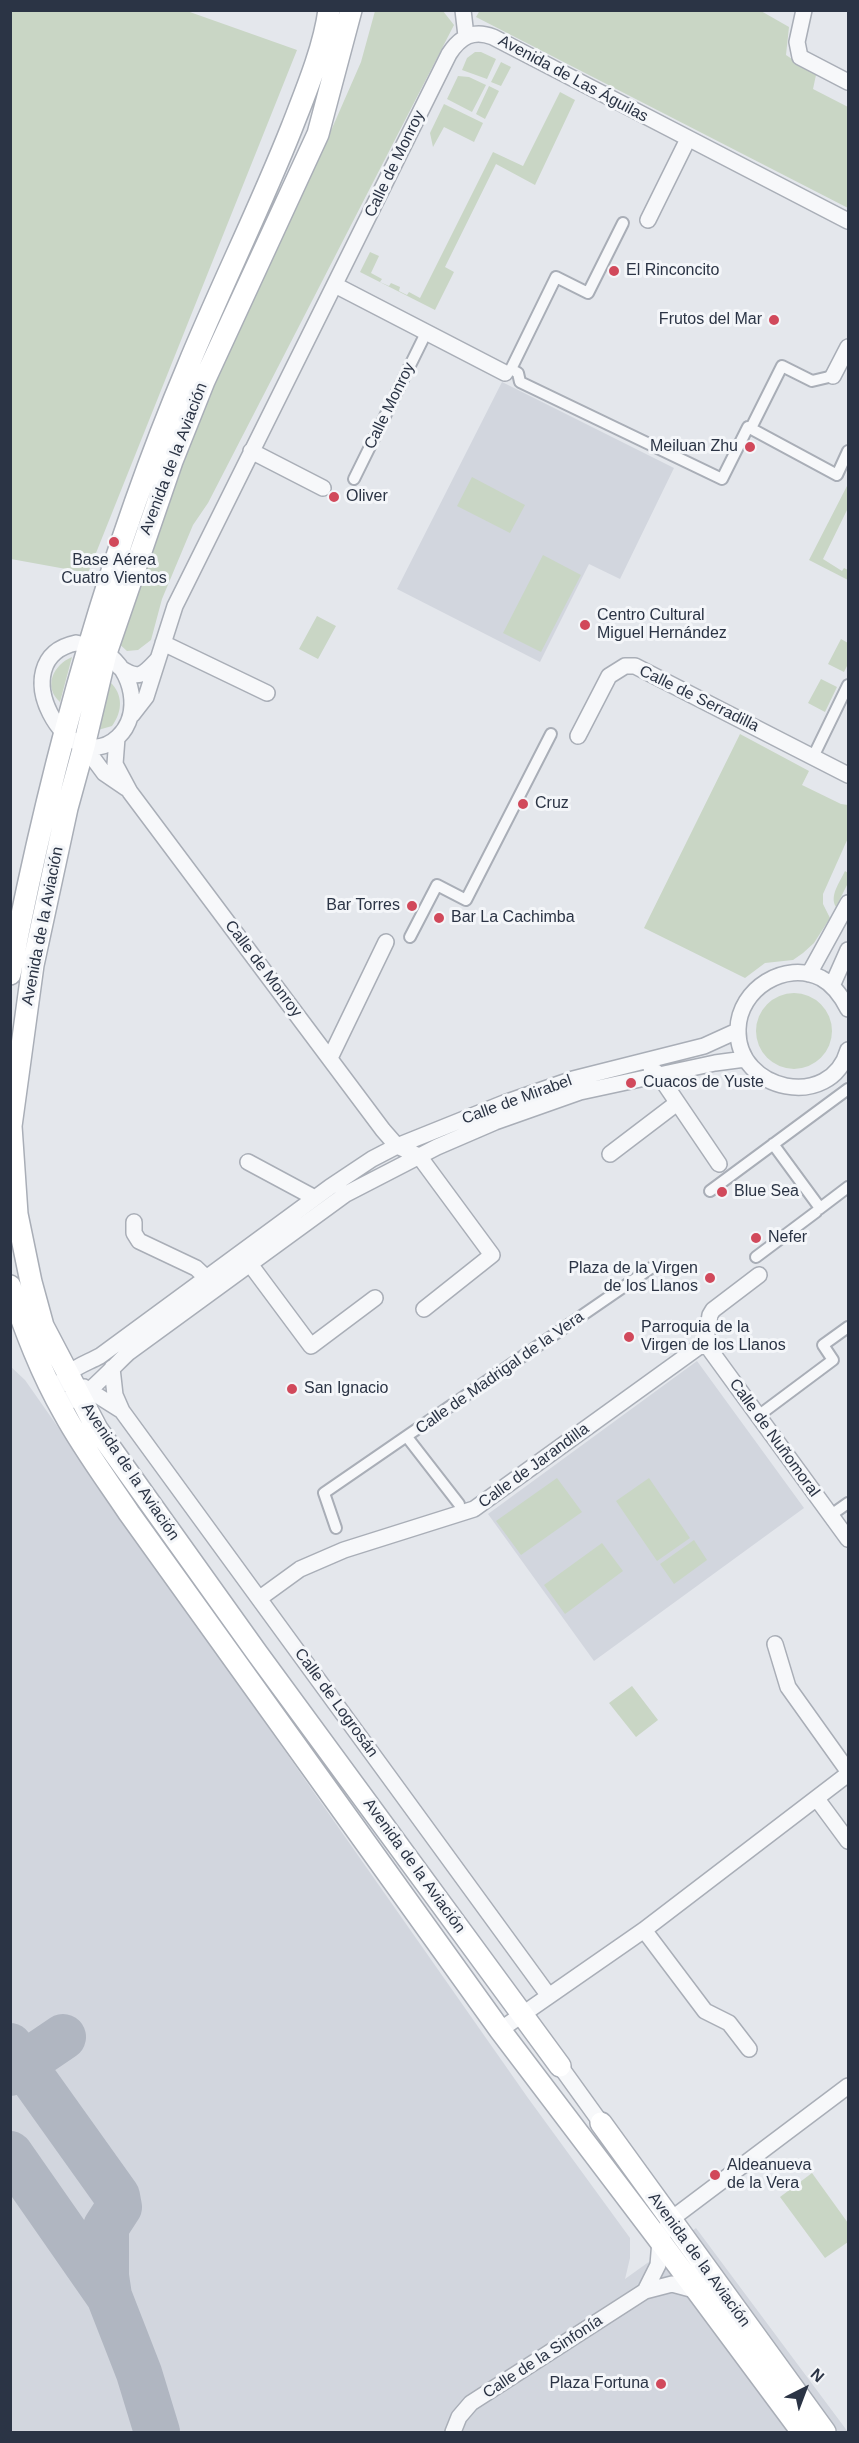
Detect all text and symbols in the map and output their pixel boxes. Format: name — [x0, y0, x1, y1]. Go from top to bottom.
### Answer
street label: Avenida de Las Águilas — [495, 31, 651, 127]
street label: Calle de Monroy — [361, 107, 429, 221]
place label: El Rinconcito — [626, 261, 719, 281]
marker: El Rinconcito — [607, 264, 621, 278]
place label: Frutos del Mar — [659, 310, 762, 330]
marker: Frutos del Mar — [767, 313, 781, 327]
street label: Calle Monroy — [361, 359, 419, 453]
street label: Avenida de la Aviación — [136, 380, 212, 538]
place label: Meiluan Zhu — [650, 437, 738, 457]
marker: Meiluan Zhu — [743, 440, 757, 454]
place label: Oliver — [346, 487, 388, 507]
marker: Oliver — [327, 490, 341, 504]
marker: Base Aérea Cuatro Vientos — [107, 535, 121, 549]
place label: Base Aérea Cuatro Vientos — [61, 551, 167, 589]
place label: Centro Cultural Miguel Hernández — [597, 606, 727, 644]
marker: Centro Cultural Miguel Hernández — [578, 618, 592, 632]
street label: Calle de Serradilla — [636, 662, 762, 736]
place label: Cruz — [535, 794, 569, 814]
marker: Cruz — [516, 797, 530, 811]
street label: Avenida de la Aviación — [18, 845, 68, 1007]
place label: Bar Torres — [326, 896, 400, 916]
marker: Bar Torres — [405, 899, 419, 913]
place label: Bar La Cachimba — [451, 908, 575, 928]
marker: Bar La Cachimba — [432, 911, 446, 925]
street label: Calle de Monroy — [220, 917, 306, 1021]
street label: Calle de Mirabel — [459, 1071, 575, 1129]
place label: Cuacos de Yuste — [643, 1073, 764, 1093]
marker: Cuacos de Yuste — [624, 1076, 638, 1090]
place label: Blue Sea — [734, 1182, 799, 1202]
marker: Blue Sea — [715, 1185, 729, 1199]
place label: Nefer — [768, 1228, 807, 1248]
marker: Nefer — [749, 1231, 763, 1245]
place label: Plaza de la Virgen de los Llanos — [568, 1259, 698, 1297]
marker: Plaza de la Virgen de los Llanos — [703, 1271, 717, 1285]
street label: Calle de Madrigal de la Vera — [412, 1307, 588, 1439]
place label: Parroquia de la Virgen de los Llanos — [641, 1318, 786, 1356]
marker: Parroquia de la Virgen de los Llanos — [622, 1330, 636, 1344]
street label: Calle de Nuñomoral — [725, 1375, 823, 1501]
place label: San Ignacio — [304, 1379, 389, 1399]
marker: San Ignacio — [285, 1382, 299, 1396]
street label: Avenida de la Aviación — [77, 1400, 183, 1544]
street label: Calle de Jarandilla — [475, 1420, 593, 1512]
street label: Calle de Logrosán — [290, 1645, 382, 1761]
street label: Avenida de la Aviación — [359, 1795, 469, 1937]
place label: Aldeanueva de la Vera — [727, 2156, 812, 2194]
marker: Aldeanueva de la Vera — [708, 2168, 722, 2182]
street label: Avenida de la Aviación — [644, 2189, 754, 2331]
street label: Calle de la Sinfonía — [480, 2311, 606, 2403]
north arrow — [775, 2359, 835, 2419]
text: N — [807, 2365, 827, 2385]
place label: Plaza Fortuna — [549, 2374, 649, 2394]
marker: Plaza Fortuna — [654, 2377, 668, 2391]

